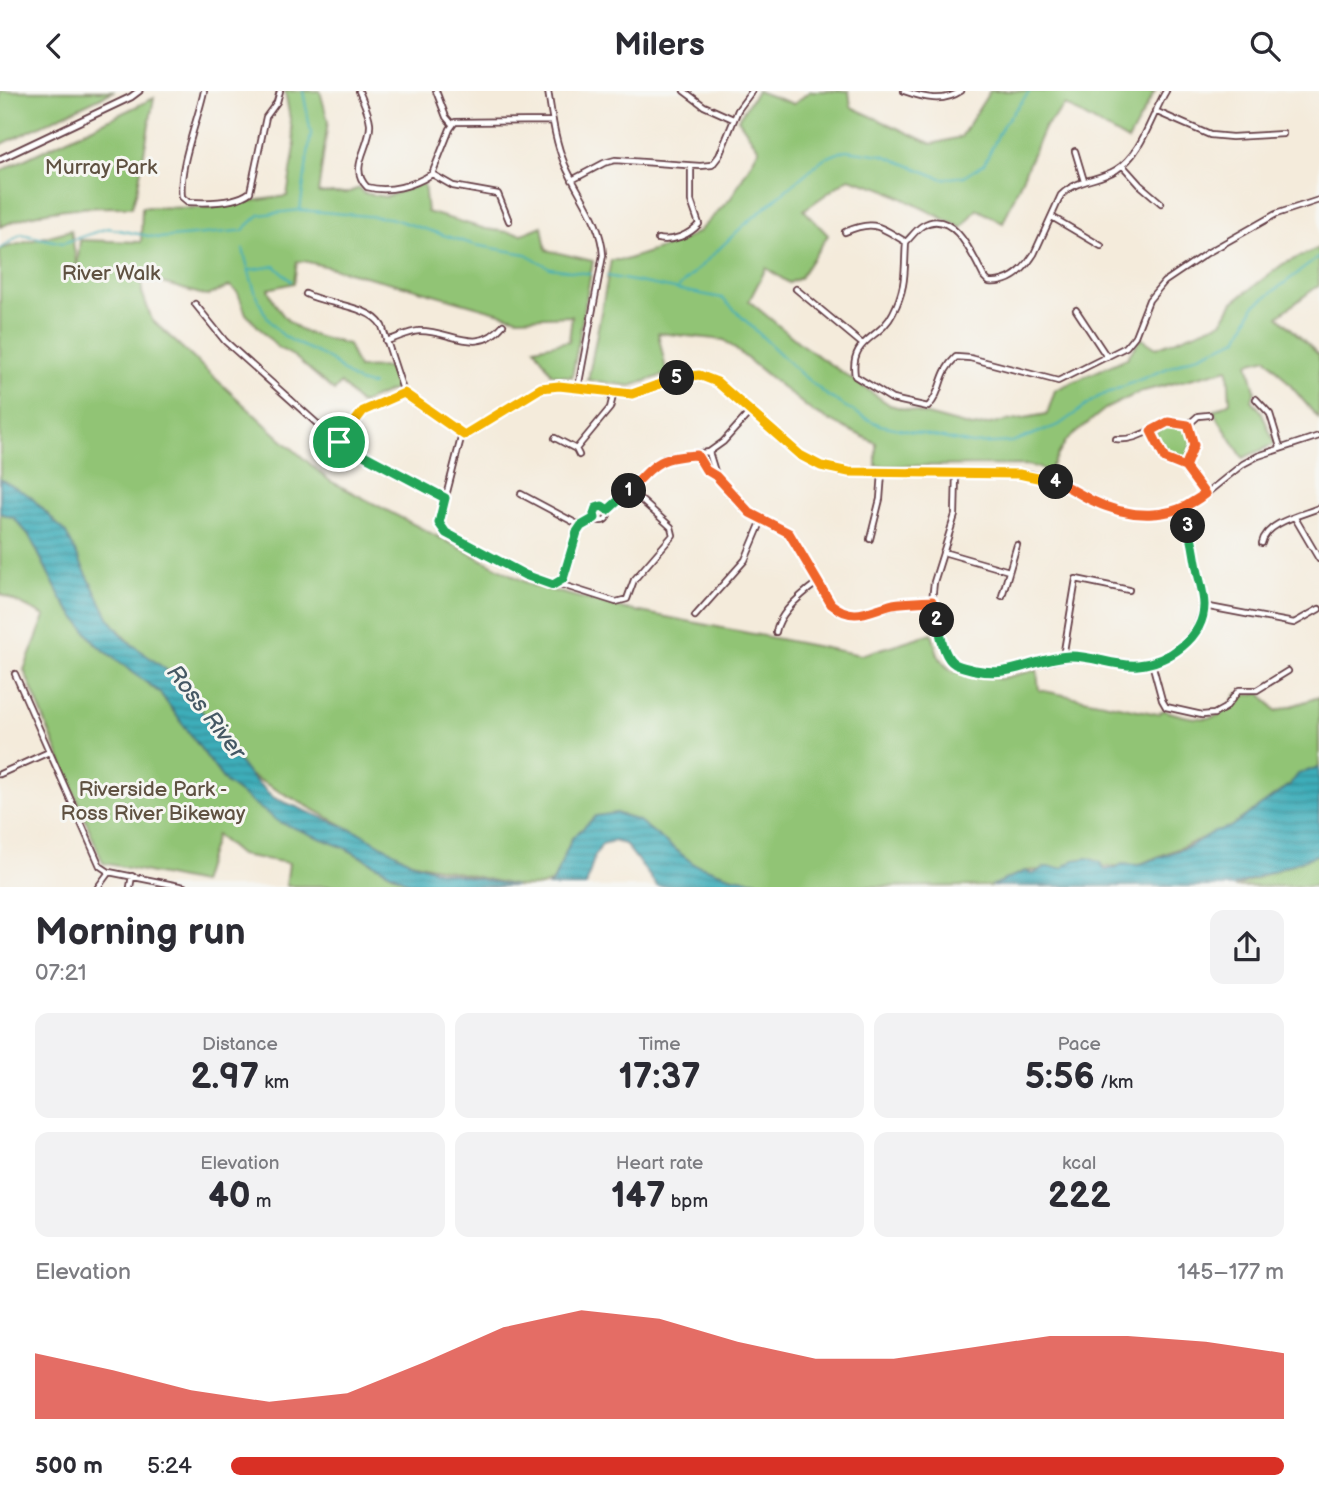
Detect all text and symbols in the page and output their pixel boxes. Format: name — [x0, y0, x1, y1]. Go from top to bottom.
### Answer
text: Milers — [614, 26, 705, 65]
icon: back — [35, 27, 73, 65]
icon: search — [1246, 27, 1284, 65]
park label: Murray Park — [45, 155, 158, 180]
park label: River Walk — [62, 261, 161, 286]
pin: 5 — [660, 361, 694, 395]
text: 5 — [671, 366, 682, 389]
pin — [309, 412, 369, 472]
icon: arrive — [320, 423, 358, 461]
pin: 4 — [1038, 465, 1074, 499]
text: 4 — [1050, 470, 1061, 493]
pin: 1 — [612, 473, 646, 509]
text: 1 — [625, 479, 633, 502]
pin: 3 — [1170, 509, 1206, 543]
text: 3 — [1182, 514, 1193, 537]
pin: 2 — [920, 603, 954, 637]
text: 2 — [931, 608, 942, 631]
water label: Ross River — [160, 659, 253, 766]
park label: Riverside Park - Ross River Bikeway — [61, 777, 246, 826]
text: Morning run — [35, 910, 246, 955]
button: share — [1210, 910, 1284, 984]
text: 07:21 — [35, 959, 87, 987]
text: Distance — [202, 1033, 278, 1056]
text: Time — [638, 1033, 681, 1056]
text: Pace — [1057, 1033, 1101, 1056]
text: 2.97 — [191, 1056, 259, 1099]
text: 17:37 — [618, 1056, 701, 1099]
text: 5:56 — [1025, 1056, 1095, 1099]
text: km — [259, 1071, 289, 1094]
text: /km — [1095, 1071, 1134, 1094]
text: Elevation — [200, 1152, 279, 1175]
text: Heart rate — [616, 1152, 703, 1175]
text: kcal — [1062, 1152, 1096, 1175]
text: 40 — [208, 1175, 251, 1218]
text: 147 — [611, 1175, 666, 1218]
text: 222 — [1048, 1175, 1111, 1218]
text: m — [251, 1190, 271, 1213]
text: bpm — [666, 1190, 708, 1213]
text: Elevation — [35, 1258, 131, 1286]
text: 145–177 m — [1177, 1258, 1284, 1286]
text: 500 m — [35, 1452, 103, 1480]
text: 5:24 — [147, 1452, 192, 1480]

